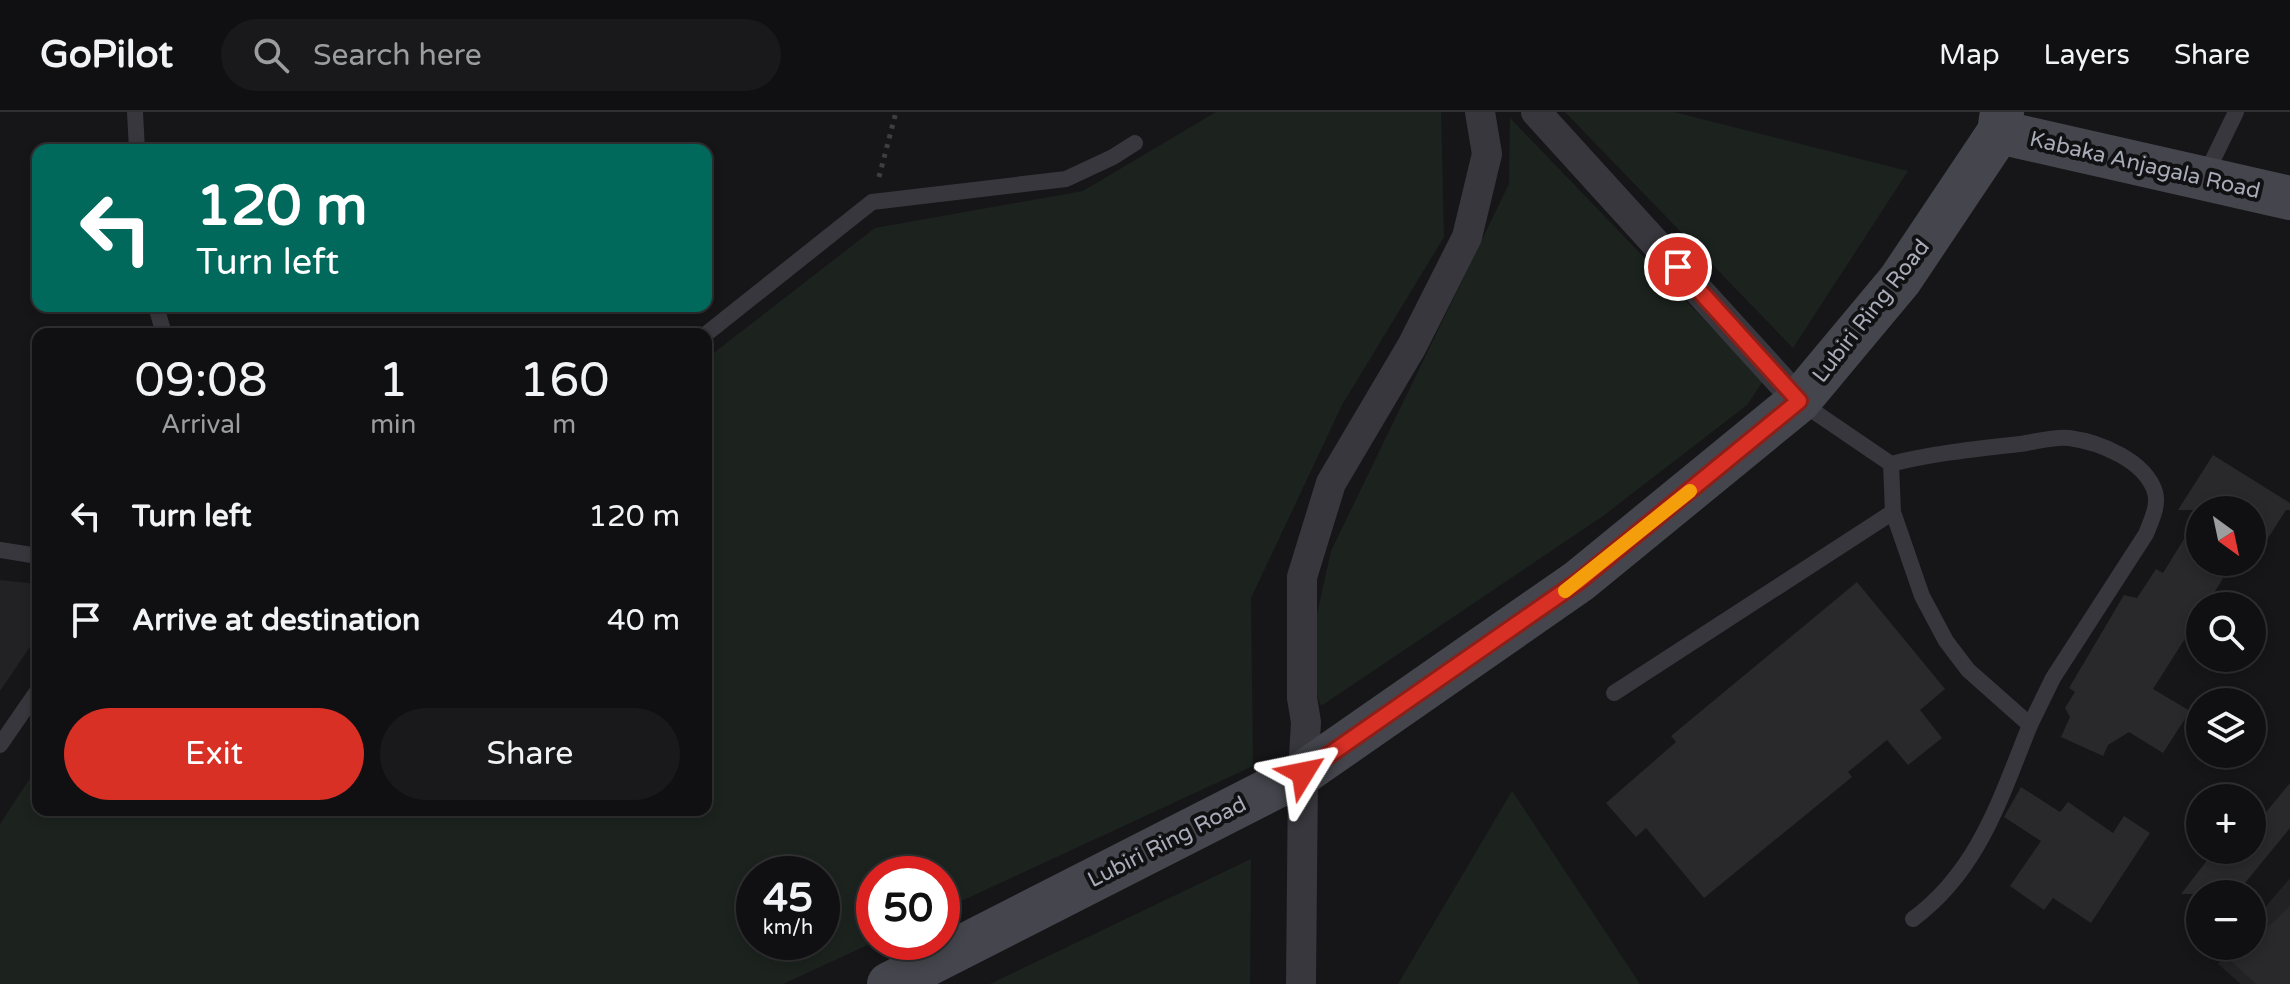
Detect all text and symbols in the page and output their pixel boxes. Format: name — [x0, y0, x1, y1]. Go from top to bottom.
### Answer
search box — [221, 19, 781, 91]
text: GoPilot — [40, 32, 173, 78]
icon: search — [249, 33, 293, 77]
text: Search here — [313, 37, 482, 74]
text: Map — [1939, 38, 2000, 72]
text: Layers — [2044, 38, 2130, 72]
text: Share — [2174, 38, 2250, 72]
street label: Kabaka Anjagala Road — [2027, 126, 2263, 204]
text: 120 m — [196, 173, 367, 240]
icon: left — [64, 176, 168, 280]
pin — [1644, 233, 1712, 301]
street label: Lubiri Ring Road — [1807, 234, 1935, 388]
text: Turn left — [196, 241, 339, 284]
icon: arrive — [1656, 245, 1700, 289]
text: 09:08 — [135, 352, 268, 410]
text: 1 — [378, 352, 408, 410]
text: 160 — [519, 352, 609, 410]
text: Arrival — [161, 409, 241, 440]
text: min — [370, 409, 416, 440]
text: m — [552, 409, 576, 440]
icon: left — [64, 494, 108, 538]
north arrow — [2186, 496, 2266, 576]
map controls — [2186, 496, 2266, 960]
text: Turn left — [132, 498, 251, 535]
text: 120 m — [588, 498, 680, 535]
button: search — [2186, 592, 2266, 672]
icon: arrive — [64, 598, 108, 642]
text: Arrive at destination — [132, 602, 420, 639]
text: 40 m — [607, 602, 680, 639]
button: layers — [2186, 688, 2266, 768]
button: Exit — [64, 708, 364, 800]
button: Share — [380, 708, 680, 800]
position arrow — [1261, 731, 1345, 815]
button: + — [2186, 784, 2266, 864]
street label: Lubiri Ring Road — [1083, 791, 1251, 893]
speed limit sign: 50 — [856, 856, 960, 960]
text: 45 — [763, 874, 813, 922]
button: − — [2186, 880, 2266, 960]
text: km/h — [763, 916, 813, 940]

